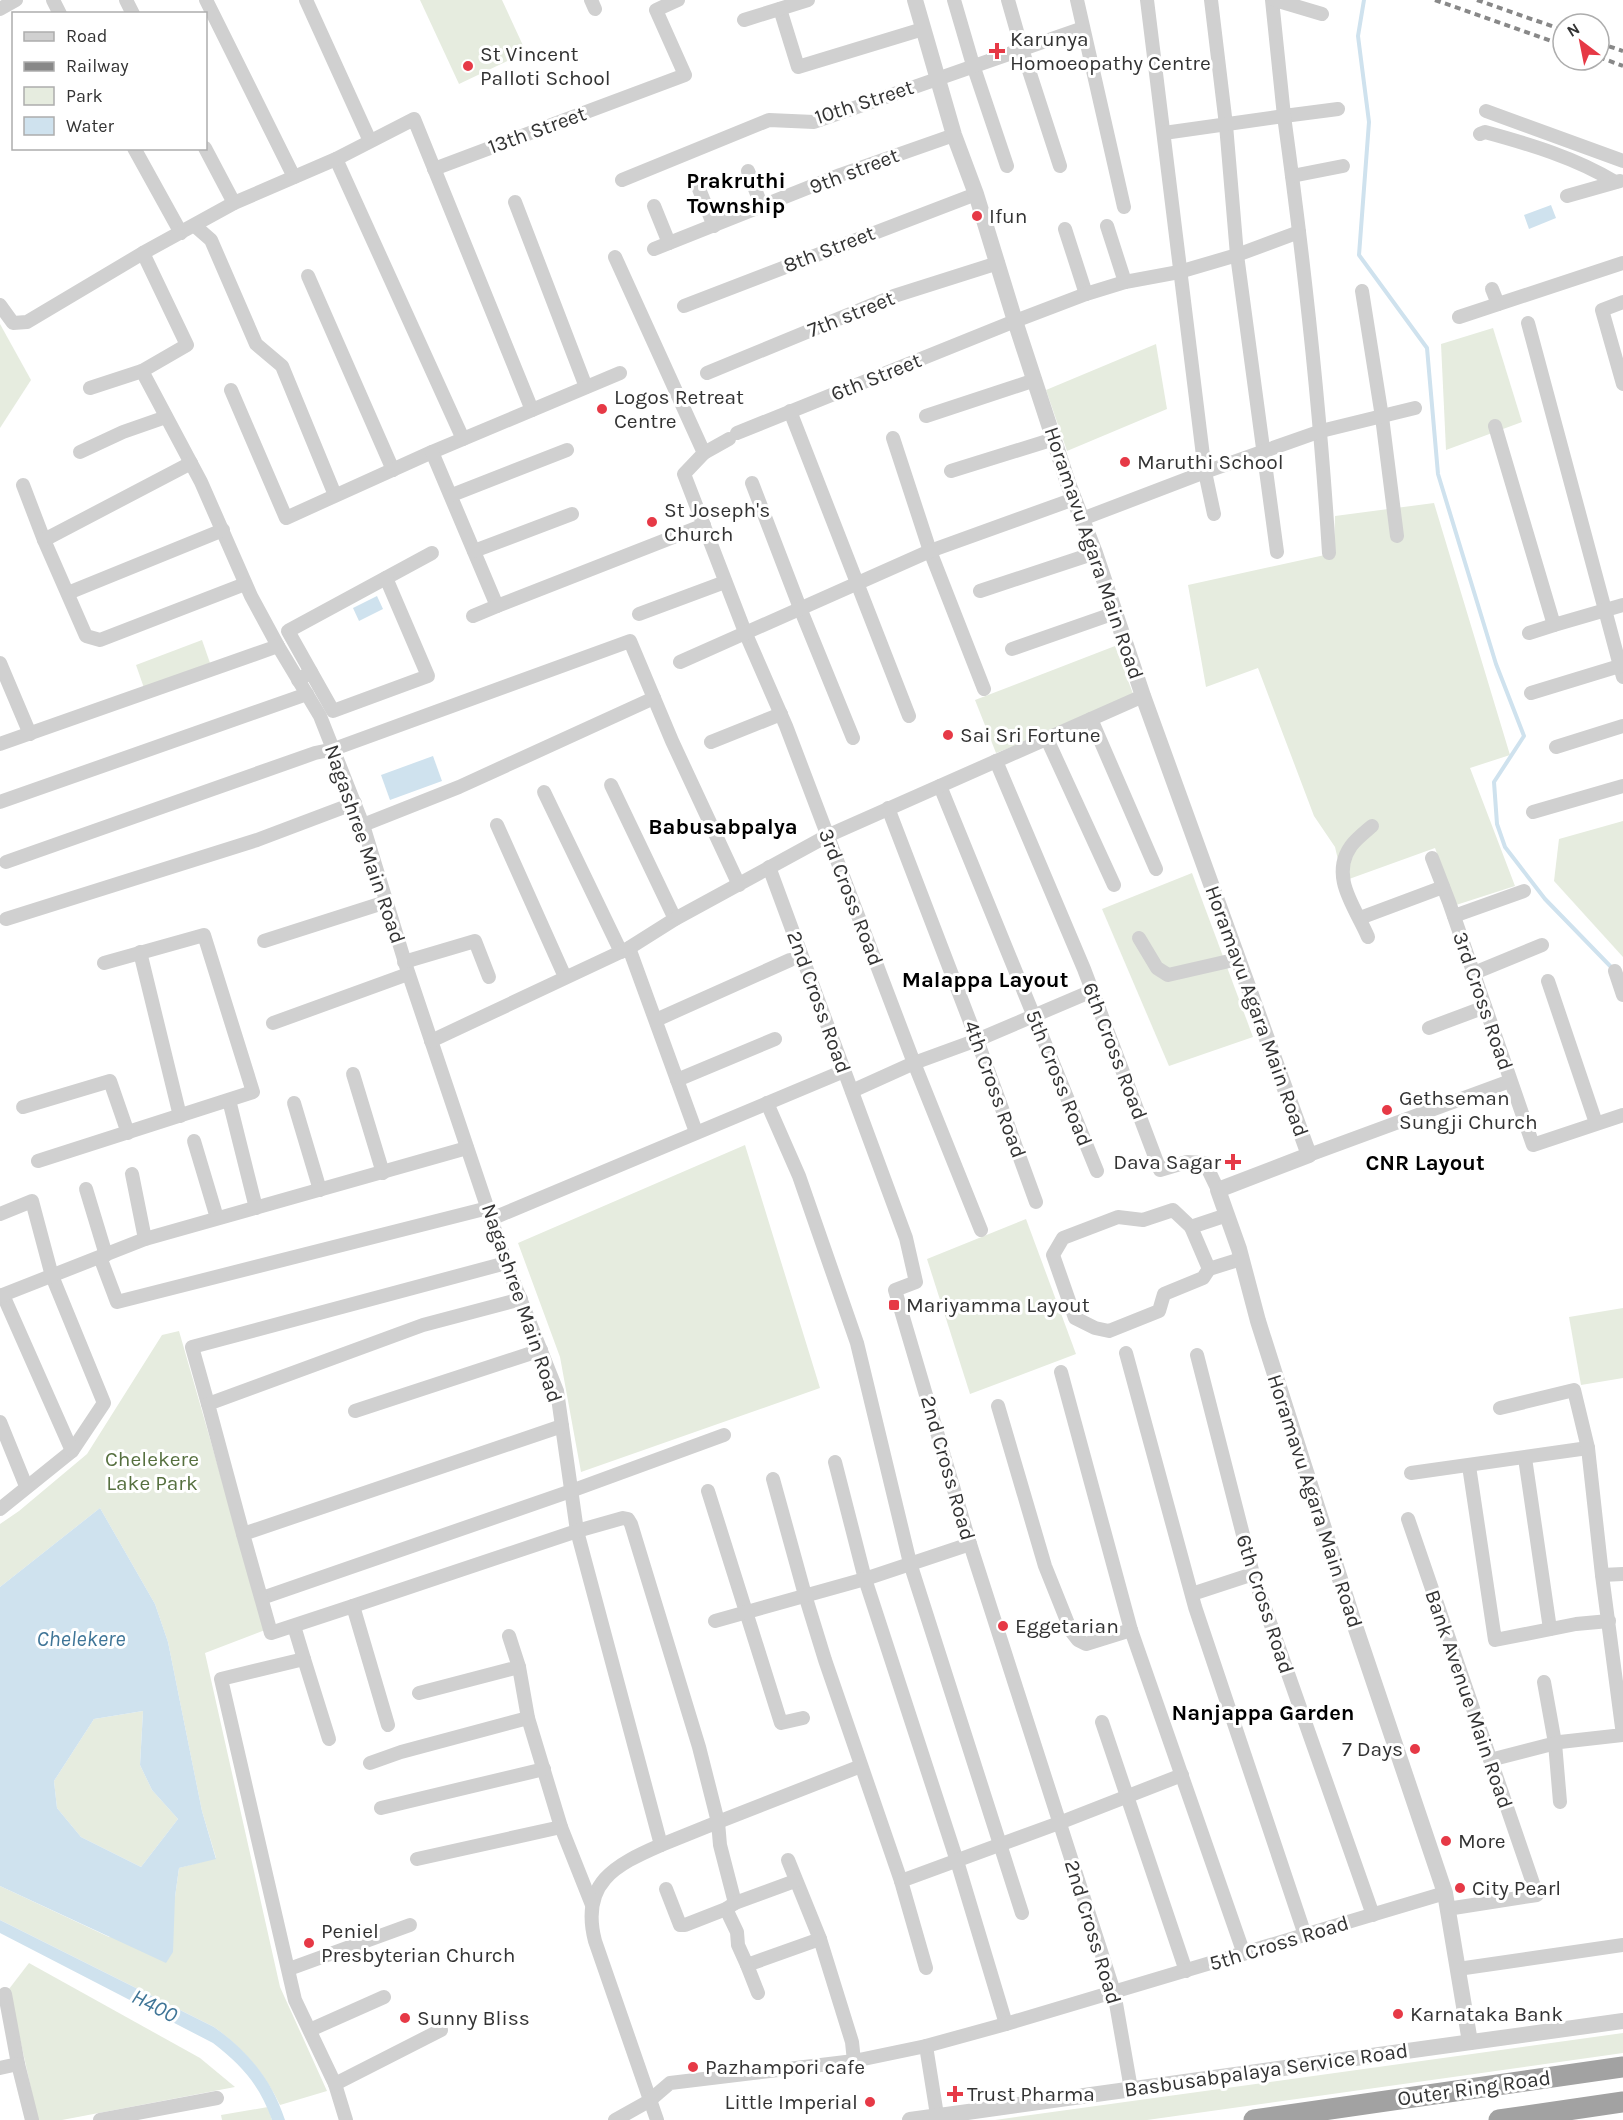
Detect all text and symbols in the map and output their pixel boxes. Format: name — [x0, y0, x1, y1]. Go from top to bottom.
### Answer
legend — [12, 12, 207, 150]
north arrow — [1551, 12, 1611, 72]
text: N — [1563, 19, 1583, 41]
text: Road — [66, 25, 107, 47]
place label: Karunya Homoeopathy Centre — [1010, 27, 1211, 75]
place label: St Vincent Palloti School — [480, 42, 611, 90]
marker: Karunya Homoeopathy Centre — [988, 42, 1006, 60]
text: Railway — [66, 55, 129, 77]
marker: St Vincent Palloti School — [461, 59, 475, 73]
street label: 10th Street — [811, 75, 917, 129]
text: Park — [66, 85, 103, 107]
street label: 13th Street — [485, 101, 589, 159]
text: Water — [66, 115, 114, 137]
street label: 9th street — [806, 143, 902, 199]
district label: Prakruthi Township — [686, 168, 786, 219]
place label: Ifun — [989, 204, 1027, 228]
marker: Ifun — [970, 209, 984, 223]
street label: 8th Street — [780, 221, 878, 277]
street label: 7th street — [804, 286, 898, 342]
street label: 6th Street — [827, 348, 925, 406]
place label: Logos Retreat Centre — [614, 385, 744, 433]
marker: Logos Retreat Centre — [595, 402, 609, 416]
street label: Horamavu Agara Main Road — [1039, 424, 1149, 682]
place label: Maruthi School — [1137, 450, 1284, 474]
marker: Maruthi School — [1118, 455, 1132, 469]
place label: St Joseph's Church — [664, 498, 770, 546]
marker: St Joseph's Church — [645, 515, 659, 529]
place label: Sai Sri Fortune — [960, 723, 1101, 747]
marker: Sai Sri Fortune — [941, 728, 955, 742]
street label: Nagashree Main Road — [320, 741, 410, 947]
district label: Babusabpalya — [648, 814, 798, 840]
street label: 3rd Cross Road — [814, 825, 888, 969]
street label: Horamavu Agara Main Road — [1200, 882, 1314, 1140]
street label: 2nd Cross Road — [782, 928, 856, 1076]
street label: 3rd Cross Road — [1448, 929, 1518, 1073]
district label: Malappa Layout — [902, 967, 1069, 993]
street label: 6th Cross Road — [1078, 979, 1152, 1123]
street label: 5th Cross Road — [1021, 1006, 1097, 1150]
street label: 4th Cross Road — [959, 1017, 1031, 1161]
place label: Gethseman Sungji Church — [1399, 1086, 1538, 1134]
marker: Gethseman Sungji Church — [1380, 1103, 1394, 1117]
place label: Dava Sagar — [1113, 1150, 1221, 1174]
district label: CNR Layout — [1365, 1150, 1485, 1176]
marker: Dava Sagar — [1226, 1155, 1240, 1169]
street label: Nagashree Main Road — [477, 1200, 567, 1406]
place label: Mariyamma Layout — [906, 1293, 1090, 1317]
marker: Mariyamma Layout — [887, 1298, 901, 1312]
street label: Horamavu Agara Main Road — [1263, 1371, 1367, 1631]
street label: 2nd Cross Road — [916, 1393, 980, 1543]
park label: Chelekere Lake Park — [105, 1447, 199, 1495]
street label: 6th Cross Road — [1231, 1531, 1299, 1677]
street label: Bank Avenue Main Road — [1420, 1586, 1518, 1812]
place label: Eggetarian — [1015, 1614, 1119, 1638]
marker: Eggetarian — [996, 1619, 1010, 1633]
water label: Chelekere — [36, 1626, 126, 1652]
district label: Nanjappa Garden — [1171, 1700, 1355, 1726]
place label: 7 Days — [1342, 1737, 1403, 1761]
marker: 7 Days — [1408, 1742, 1422, 1756]
place label: More — [1458, 1829, 1506, 1853]
marker: More — [1439, 1834, 1453, 1848]
street label: 2nd Cross Road — [1060, 1857, 1126, 2007]
place label: City Pearl — [1472, 1876, 1561, 1900]
marker: City Pearl — [1453, 1881, 1467, 1895]
street label: 5th Cross Road — [1206, 1910, 1352, 1976]
place label: Peniel Presbyterian Church — [321, 1919, 515, 1967]
marker: Peniel Presbyterian Church — [302, 1936, 316, 1950]
water label: H400 — [127, 1983, 182, 2028]
place label: Karnataka Bank — [1410, 2002, 1563, 2026]
place label: Sunny Bliss — [417, 2006, 530, 2030]
marker: Karnataka Bank — [1391, 2007, 1405, 2021]
marker: Sunny Bliss — [398, 2011, 412, 2025]
street label: Basbusabpalaya Service Road — [1123, 2038, 1409, 2102]
place label: Pazhampori cafe — [705, 2055, 865, 2079]
marker: Pazhampori cafe — [686, 2060, 700, 2074]
street label: Outer Ring Road — [1396, 2065, 1552, 2111]
place label: Trust Pharma — [967, 2082, 1095, 2106]
marker: Trust Pharma — [948, 2087, 962, 2101]
place label: Little Imperial — [725, 2090, 858, 2114]
marker: Little Imperial — [863, 2095, 877, 2109]

